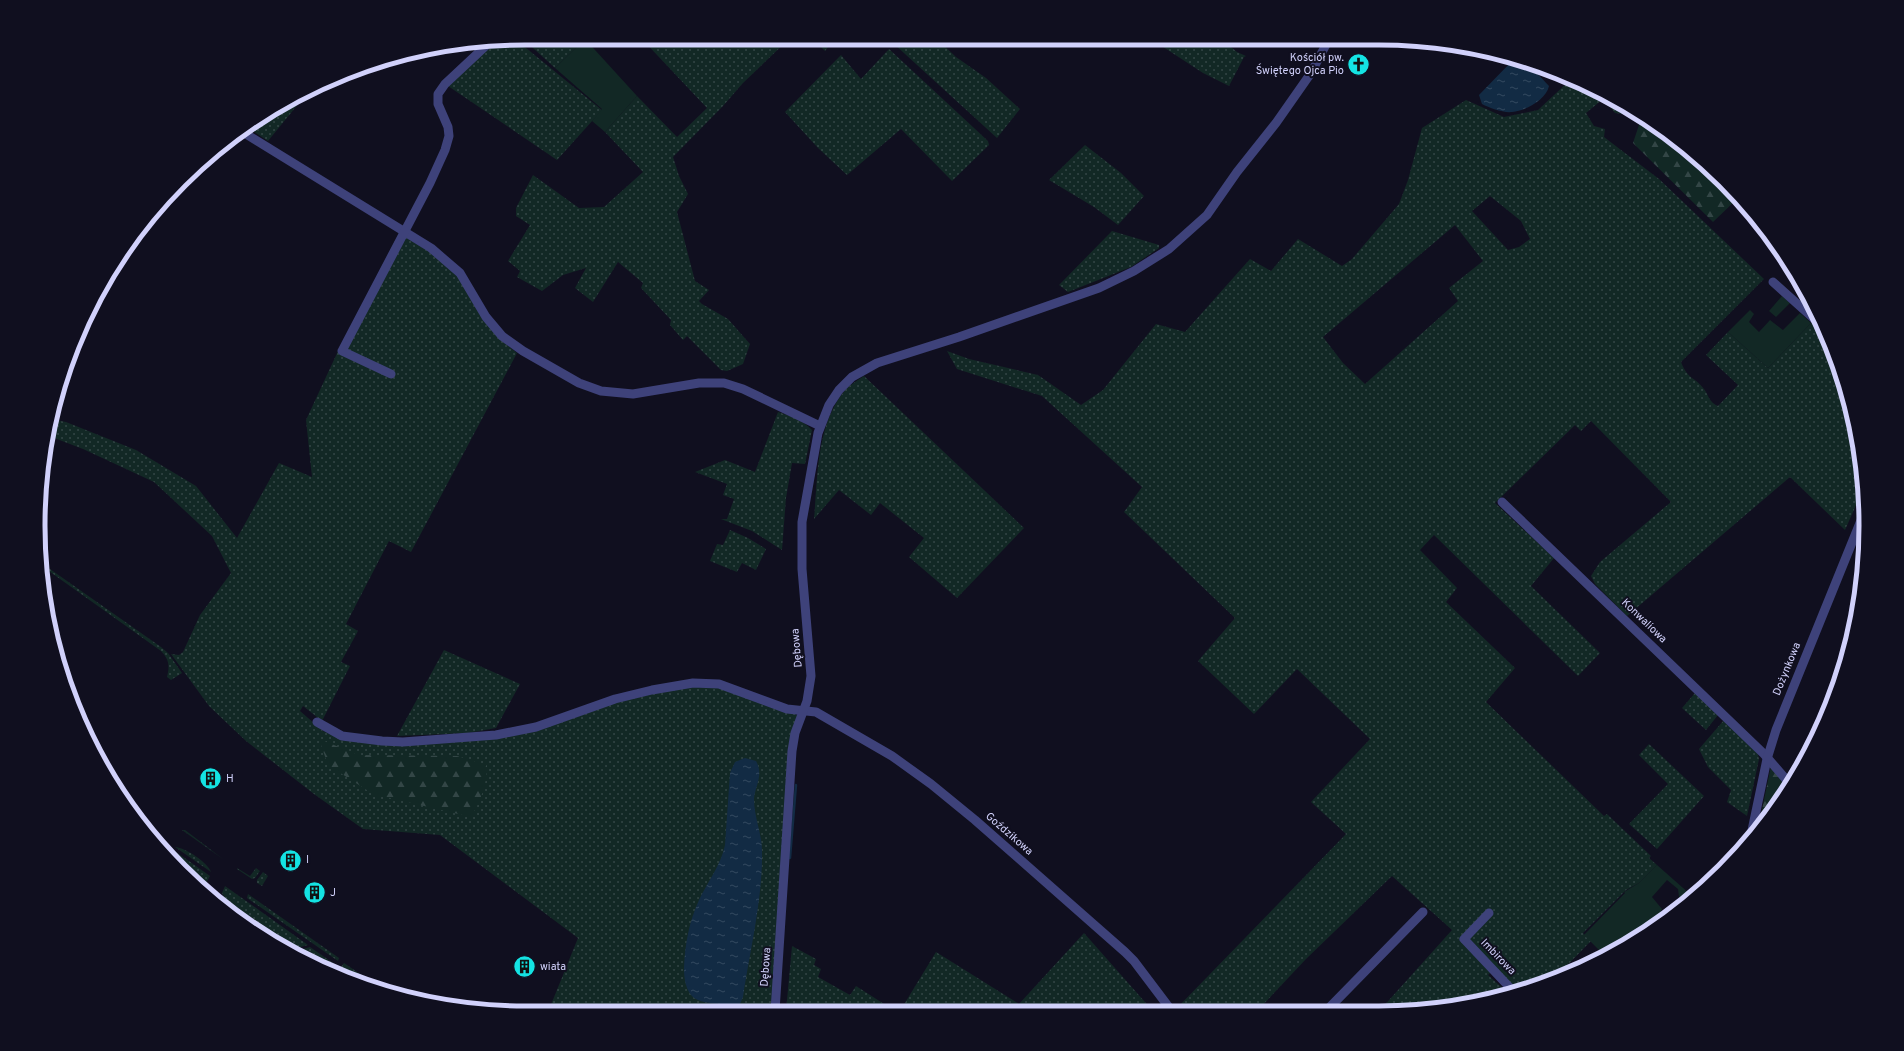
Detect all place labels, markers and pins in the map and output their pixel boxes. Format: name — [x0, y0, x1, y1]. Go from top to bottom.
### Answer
place label: Kościół pw. Świętego Ojca Pio — [1256, 51, 1344, 78]
church icon: Kościół pw. Świętego Ojca Pio — [1346, 51, 1372, 77]
building icon: H — [198, 766, 224, 792]
place label: H — [226, 772, 234, 786]
building icon: I — [278, 847, 304, 873]
place label: I — [306, 853, 309, 867]
building icon: J — [302, 880, 328, 906]
place label: J — [330, 886, 336, 900]
building icon: wiata — [511, 954, 537, 980]
place label: wiata — [540, 960, 566, 974]

